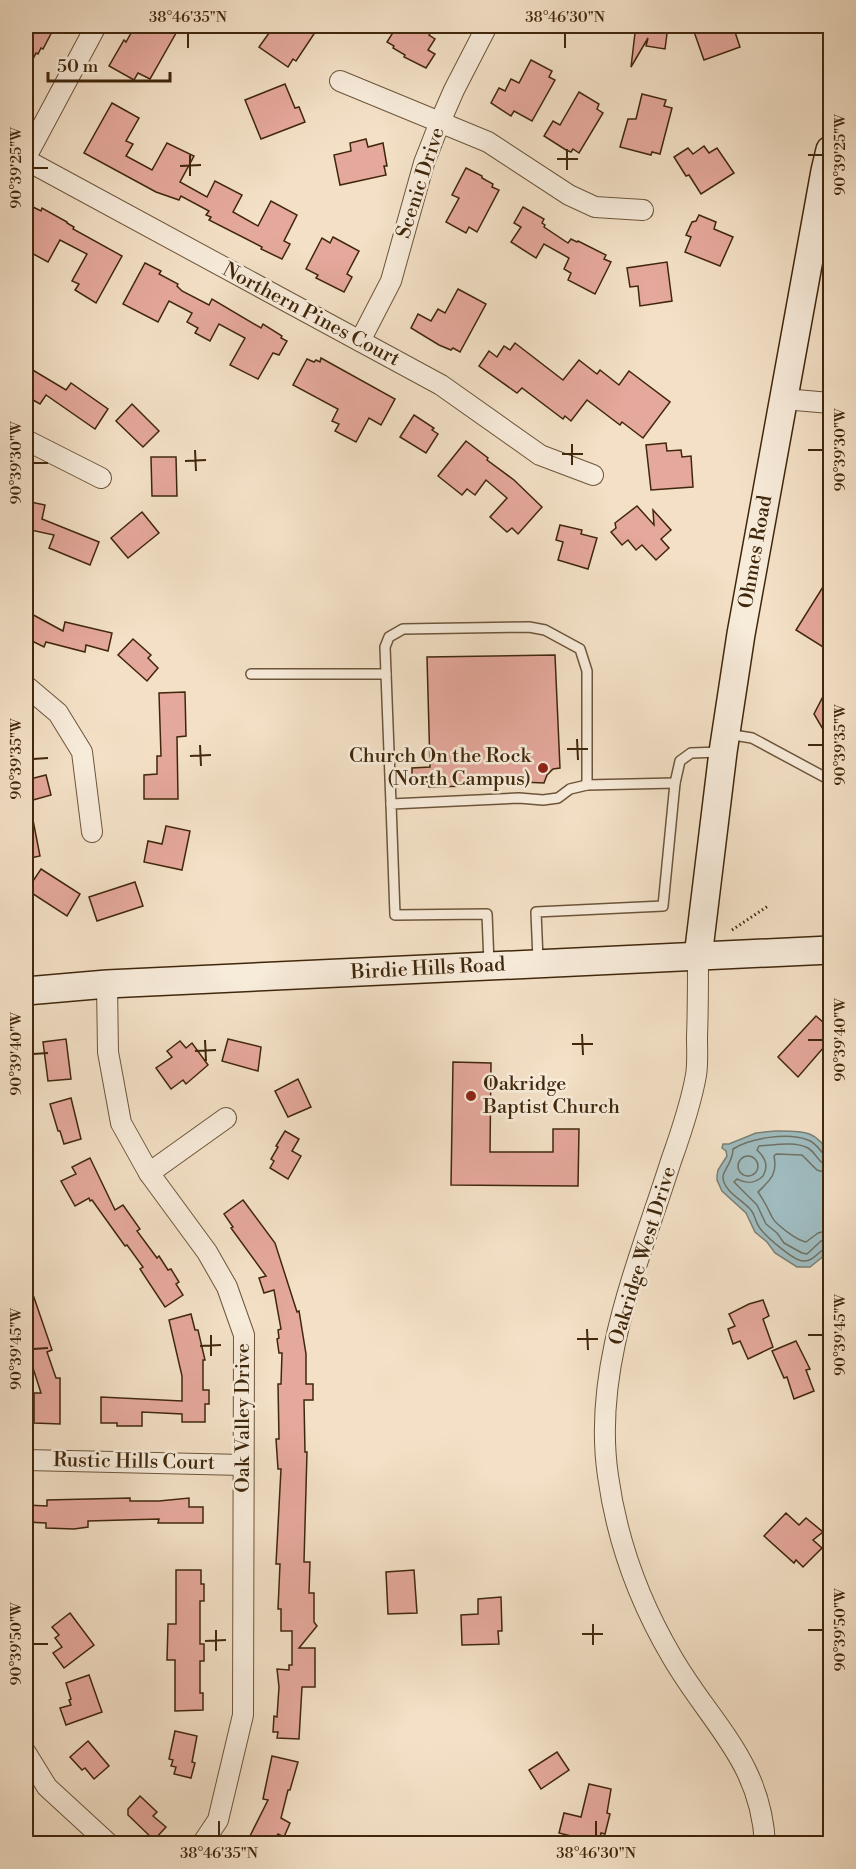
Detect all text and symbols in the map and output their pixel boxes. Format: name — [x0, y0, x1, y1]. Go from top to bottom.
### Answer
text: 38°46'35"N — [149, 8, 227, 27]
text: 38°46'30"N — [525, 8, 605, 27]
scale bar — [48, 45, 170, 83]
text: 50 m — [57, 55, 99, 78]
text: 90°39'25"W — [831, 114, 850, 196]
street label: Scenic Drive — [391, 124, 451, 242]
text: 90°39'25"W — [7, 127, 26, 209]
street label: Northern Pines Court — [218, 258, 404, 372]
text: 90°39'30"W — [831, 408, 850, 491]
text: 90°39'30"W — [7, 421, 26, 504]
street label: Ohmes Road — [734, 493, 778, 611]
text: 90°39'35"W — [831, 704, 850, 786]
text: 90°39'35"W — [7, 718, 26, 800]
place label: Church On the Rock (North Campus) — [349, 744, 533, 792]
marker: Church On the Rock (North Campus) — [536, 761, 550, 775]
street label: Birdie Hills Road — [349, 952, 507, 986]
text: 90°39'40"W — [831, 998, 850, 1082]
text: 90°39'40"W — [7, 1012, 26, 1096]
place label: Oakridge Baptist Church — [482, 1072, 620, 1120]
marker: Oakridge Baptist Church — [464, 1089, 478, 1103]
street label: Oakridge West Drive — [604, 1164, 682, 1348]
text: 90°39'45"W — [831, 1294, 850, 1376]
text: 90°39'45"W — [7, 1308, 26, 1390]
street label: Oak Valley Drive — [231, 1343, 256, 1493]
street label: Rustic Hills Court — [53, 1448, 215, 1476]
text: 90°39'50"W — [831, 1588, 850, 1671]
text: 90°39'50"W — [7, 1602, 26, 1685]
text: 38°46'35"N — [180, 1844, 258, 1863]
text: 38°46'30"N — [556, 1844, 636, 1863]

